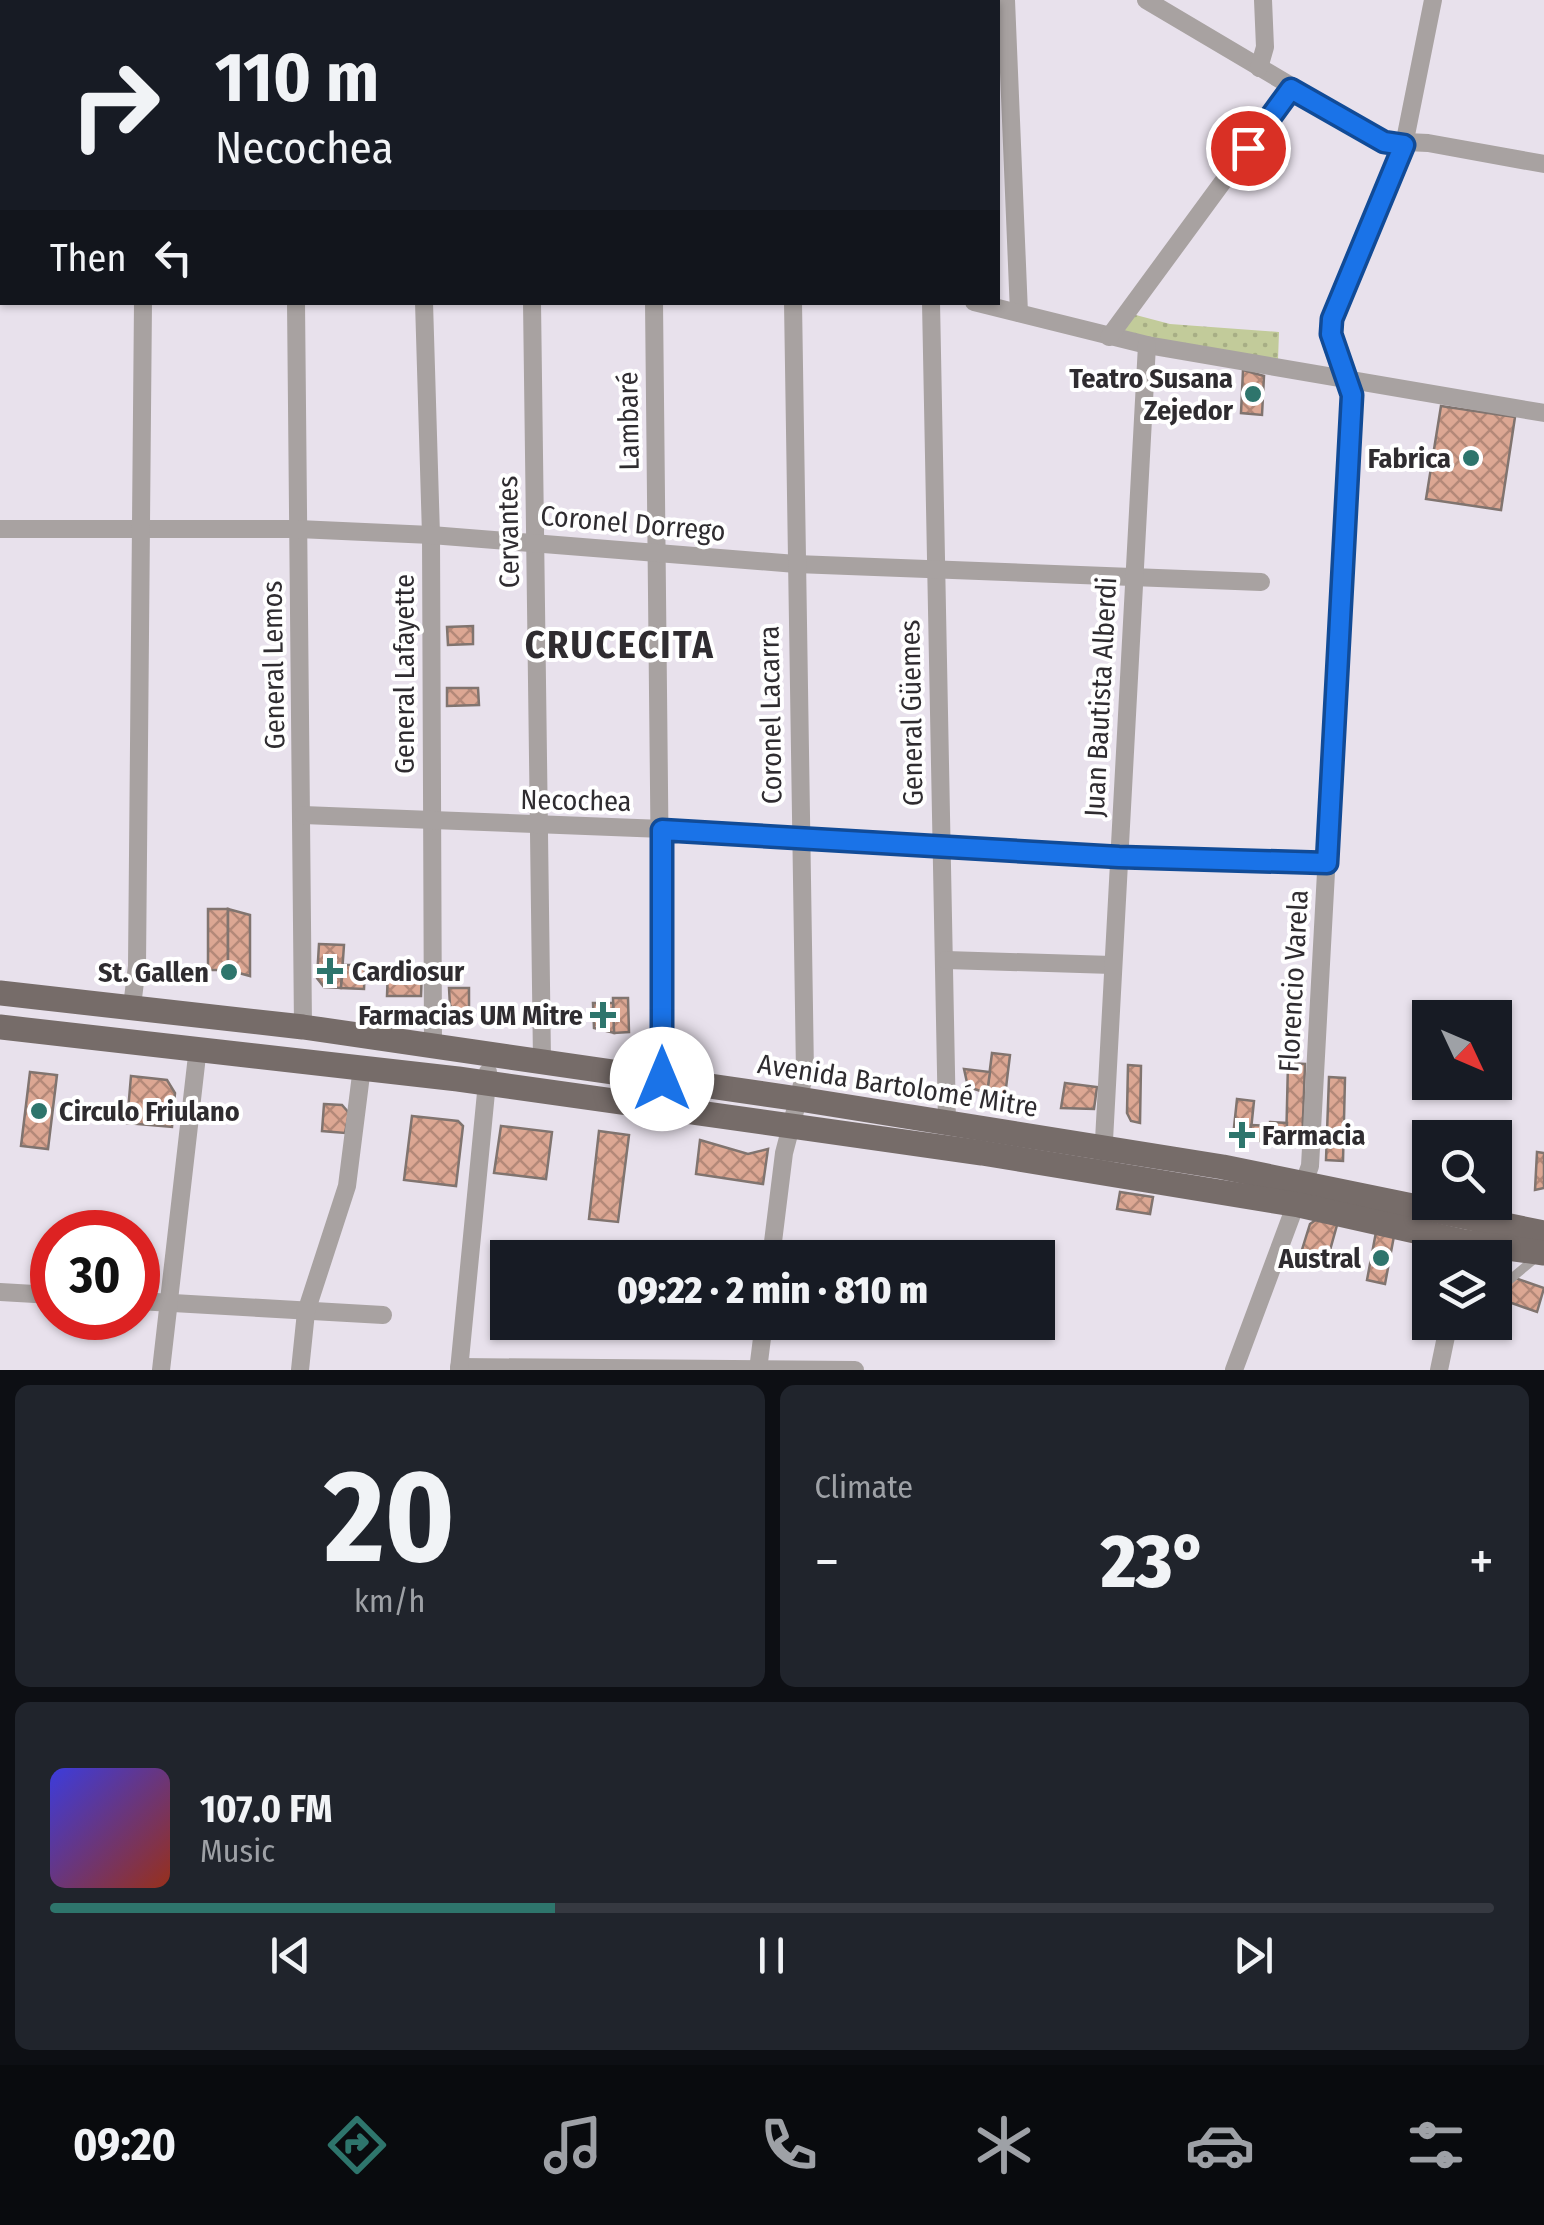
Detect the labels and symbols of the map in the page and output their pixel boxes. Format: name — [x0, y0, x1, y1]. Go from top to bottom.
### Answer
pin — [1206, 106, 1291, 191]
place label: Teatro Susana Zejedor — [1069, 362, 1234, 427]
street label: Lambaré — [611, 371, 646, 471]
marker: Teatro Susana Zejedor — [1242, 383, 1264, 405]
place label: Fabrica — [1368, 442, 1451, 475]
marker: Fabrica — [1460, 447, 1482, 469]
street label: Cervantes — [491, 476, 526, 588]
street label: Coronel Dorrego — [539, 499, 727, 548]
street label: General Lafayette — [388, 574, 421, 774]
street label: Juan Bautista Alberdi — [1078, 576, 1123, 818]
street label: General Lemos — [256, 580, 291, 750]
street label: General Güemes — [893, 619, 930, 807]
district label: CRUCECITA — [525, 622, 715, 668]
street label: Coronel Lacarra — [752, 626, 789, 804]
street label: Necochea — [520, 783, 632, 818]
street label: Florencio Varela — [1272, 889, 1315, 1073]
place label: Cardiosur — [352, 955, 465, 988]
place label: St. Gallen — [98, 956, 209, 989]
marker: Cardiosur — [317, 958, 343, 984]
marker: St. Gallen — [218, 961, 240, 983]
place label: Farmacias UM Mitre — [358, 999, 583, 1032]
north arrow — [1412, 1000, 1512, 1100]
marker: Farmacias UM Mitre — [592, 1004, 614, 1026]
position arrow — [610, 1027, 714, 1131]
street label: Avenida Bartolomé Mitre — [755, 1047, 1040, 1124]
place label: Circulo Friulano — [59, 1095, 240, 1128]
marker: Circulo Friulano — [28, 1100, 50, 1122]
place label: Farmacia — [1262, 1119, 1366, 1152]
marker: Farmacia — [1231, 1124, 1253, 1146]
speed limit sign: 30 — [30, 1210, 160, 1340]
place label: Austral — [1277, 1242, 1361, 1275]
marker: Austral — [1370, 1247, 1392, 1269]

